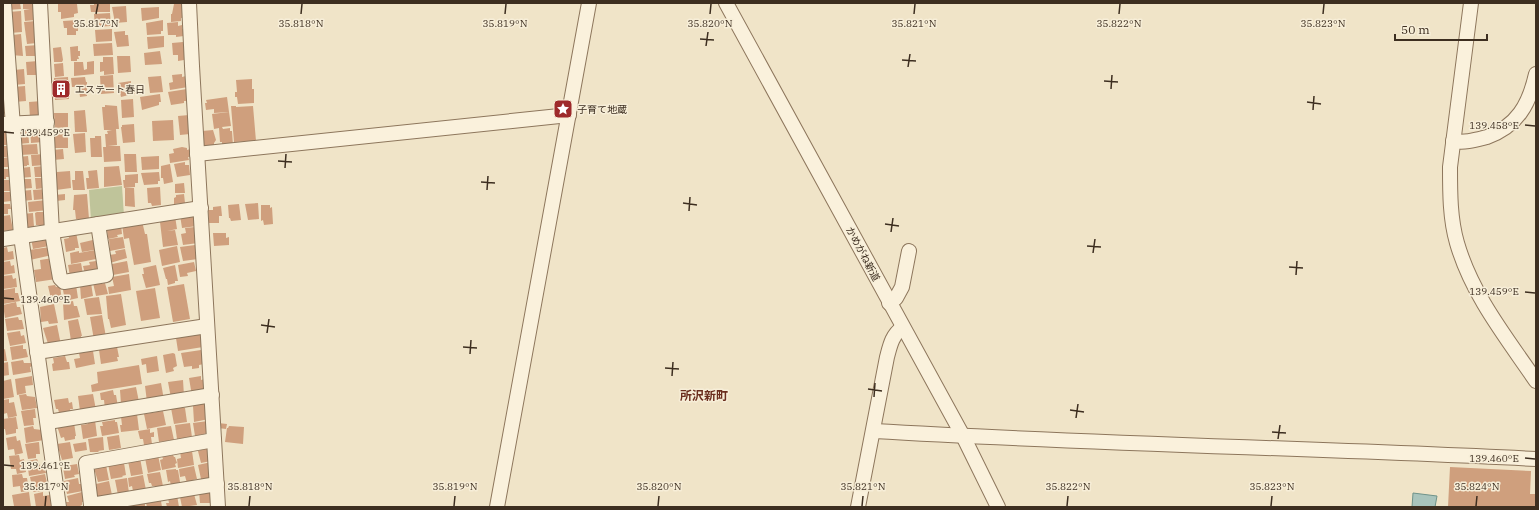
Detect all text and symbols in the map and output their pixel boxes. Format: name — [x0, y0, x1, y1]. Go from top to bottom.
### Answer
scale bar — [1395, 16, 1487, 42]
text: 35.817°N — [73, 17, 119, 30]
text: 35.818°N — [278, 17, 324, 30]
text: 35.819°N — [482, 17, 528, 30]
text: 35.820°N — [687, 17, 733, 30]
text: 35.821°N — [891, 17, 937, 30]
text: 35.822°N — [1096, 17, 1142, 30]
text: 35.823°N — [1300, 17, 1346, 30]
text: 50 m — [1401, 22, 1430, 37]
building icon: エステート春日 — [50, 78, 72, 100]
place label: エステート春日 — [75, 83, 145, 96]
place icon: 子育て地蔵 — [552, 98, 574, 120]
place label: 子育て地蔵 — [577, 103, 627, 116]
text: 139.458°E — [1469, 119, 1519, 132]
text: 139.459°E — [20, 126, 70, 139]
street label: かめがね新道 — [843, 224, 883, 284]
text: 139.459°E — [1469, 285, 1519, 298]
text: 139.460°E — [20, 293, 70, 306]
district label: 所沢新町 — [680, 388, 728, 403]
text: 139.460°E — [1469, 452, 1519, 465]
text: 139.461°E — [20, 459, 70, 472]
text: 35.817°N — [23, 480, 69, 493]
text: 35.818°N — [227, 480, 273, 493]
text: 35.819°N — [432, 480, 478, 493]
text: 35.820°N — [636, 480, 682, 493]
text: 35.821°N — [840, 480, 886, 493]
text: 35.822°N — [1045, 480, 1091, 493]
text: 35.823°N — [1249, 480, 1295, 493]
text: 35.824°N — [1454, 480, 1500, 493]

